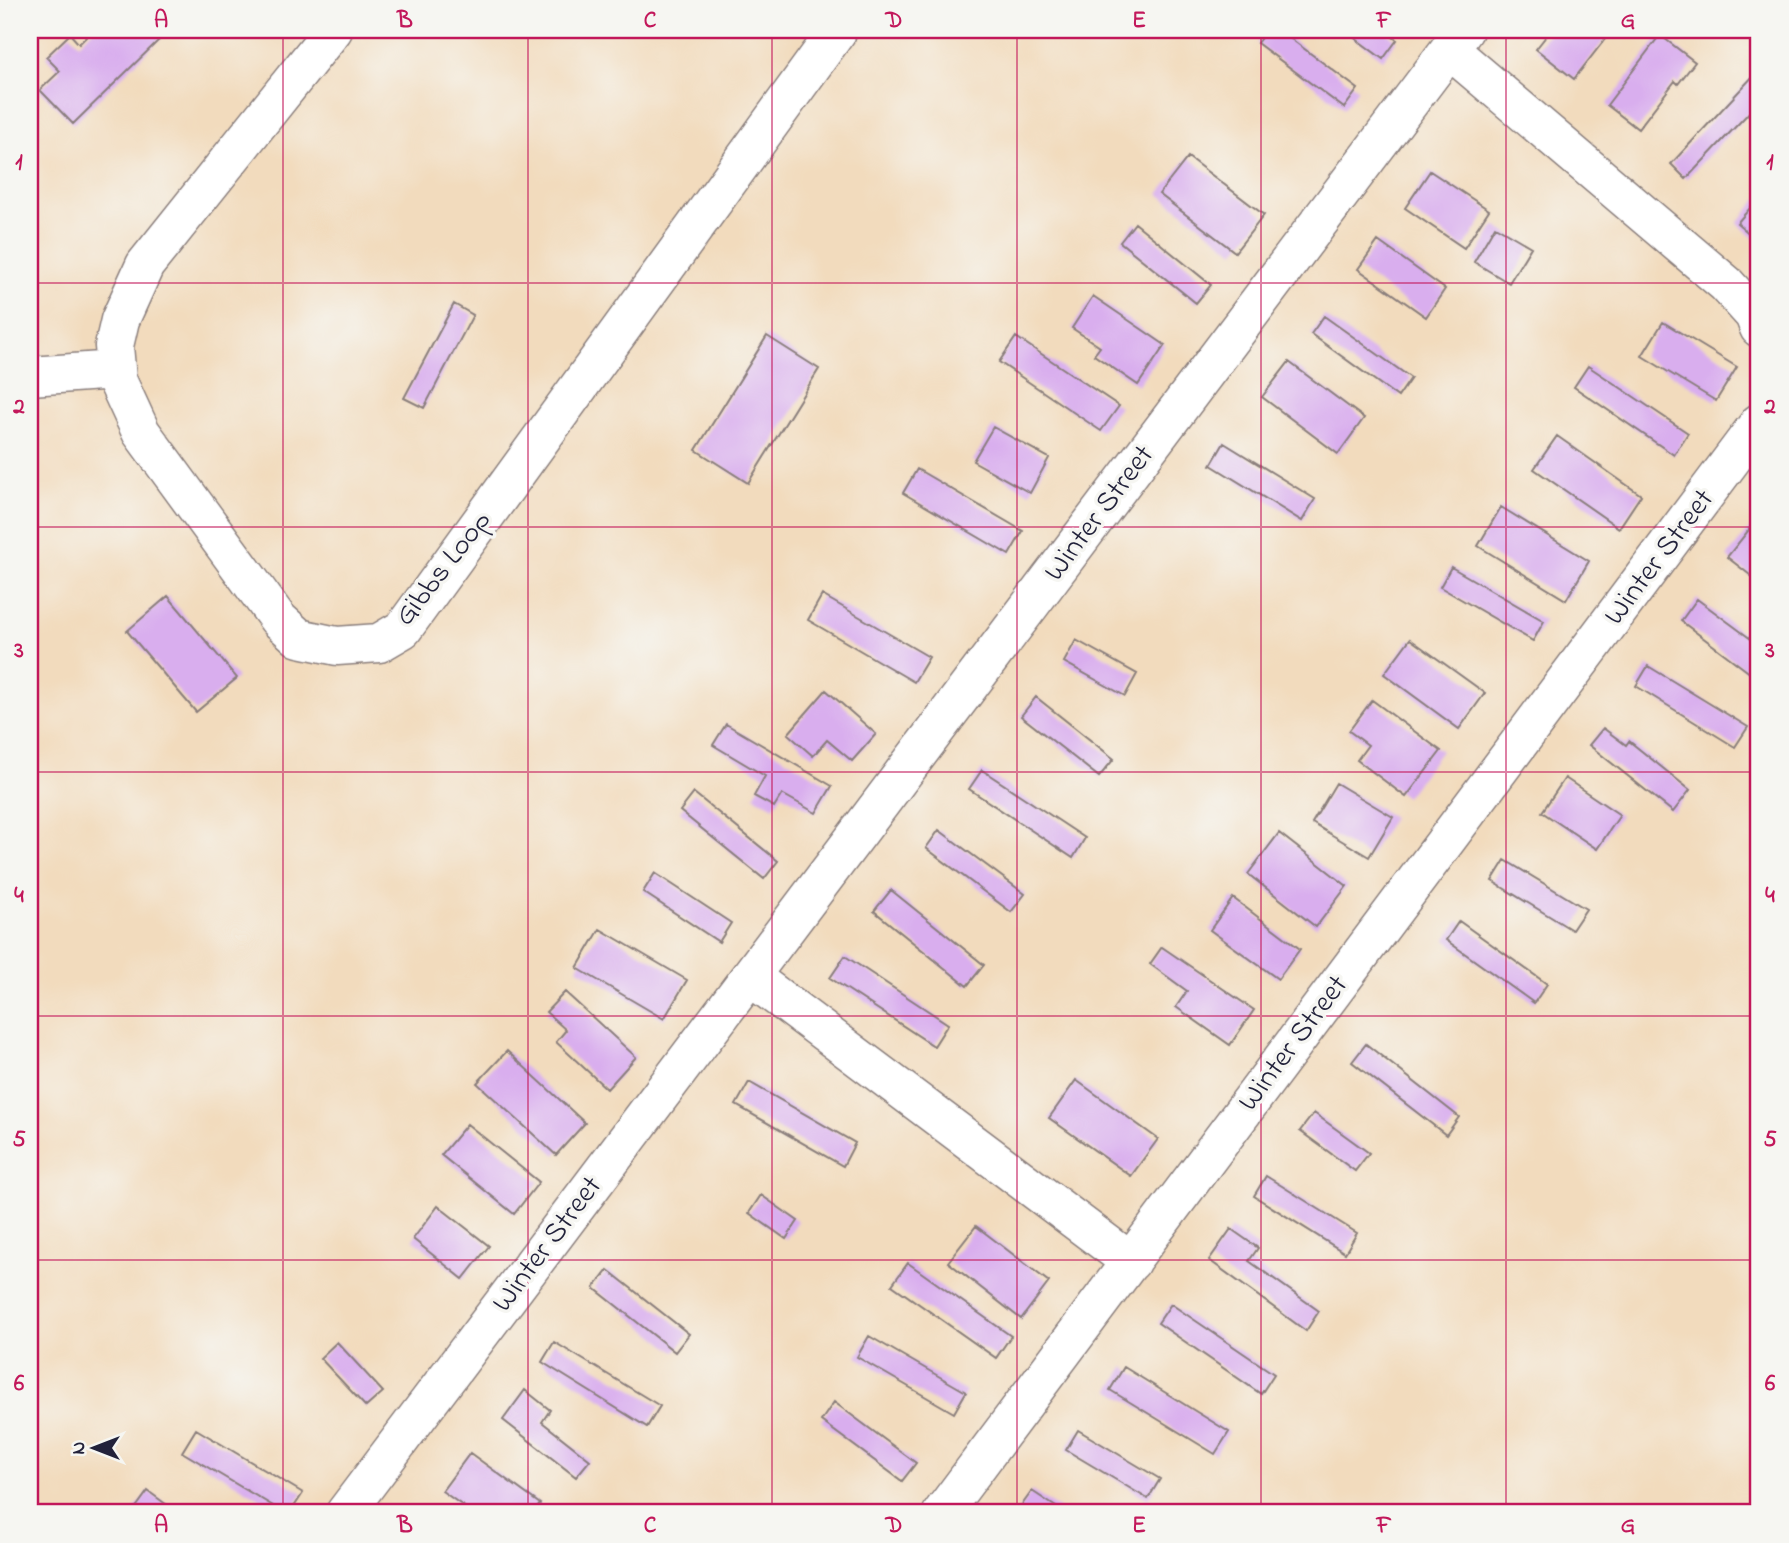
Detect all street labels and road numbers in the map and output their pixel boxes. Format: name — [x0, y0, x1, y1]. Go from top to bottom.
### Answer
street label: Winter Street — [1034, 437, 1166, 591]
street label: Winter Street — [1594, 481, 1726, 635]
street label: Gibbs Loop — [385, 502, 503, 636]
street label: Winter Street — [1228, 967, 1360, 1121]
street label: Winter Street — [482, 1168, 614, 1322]

